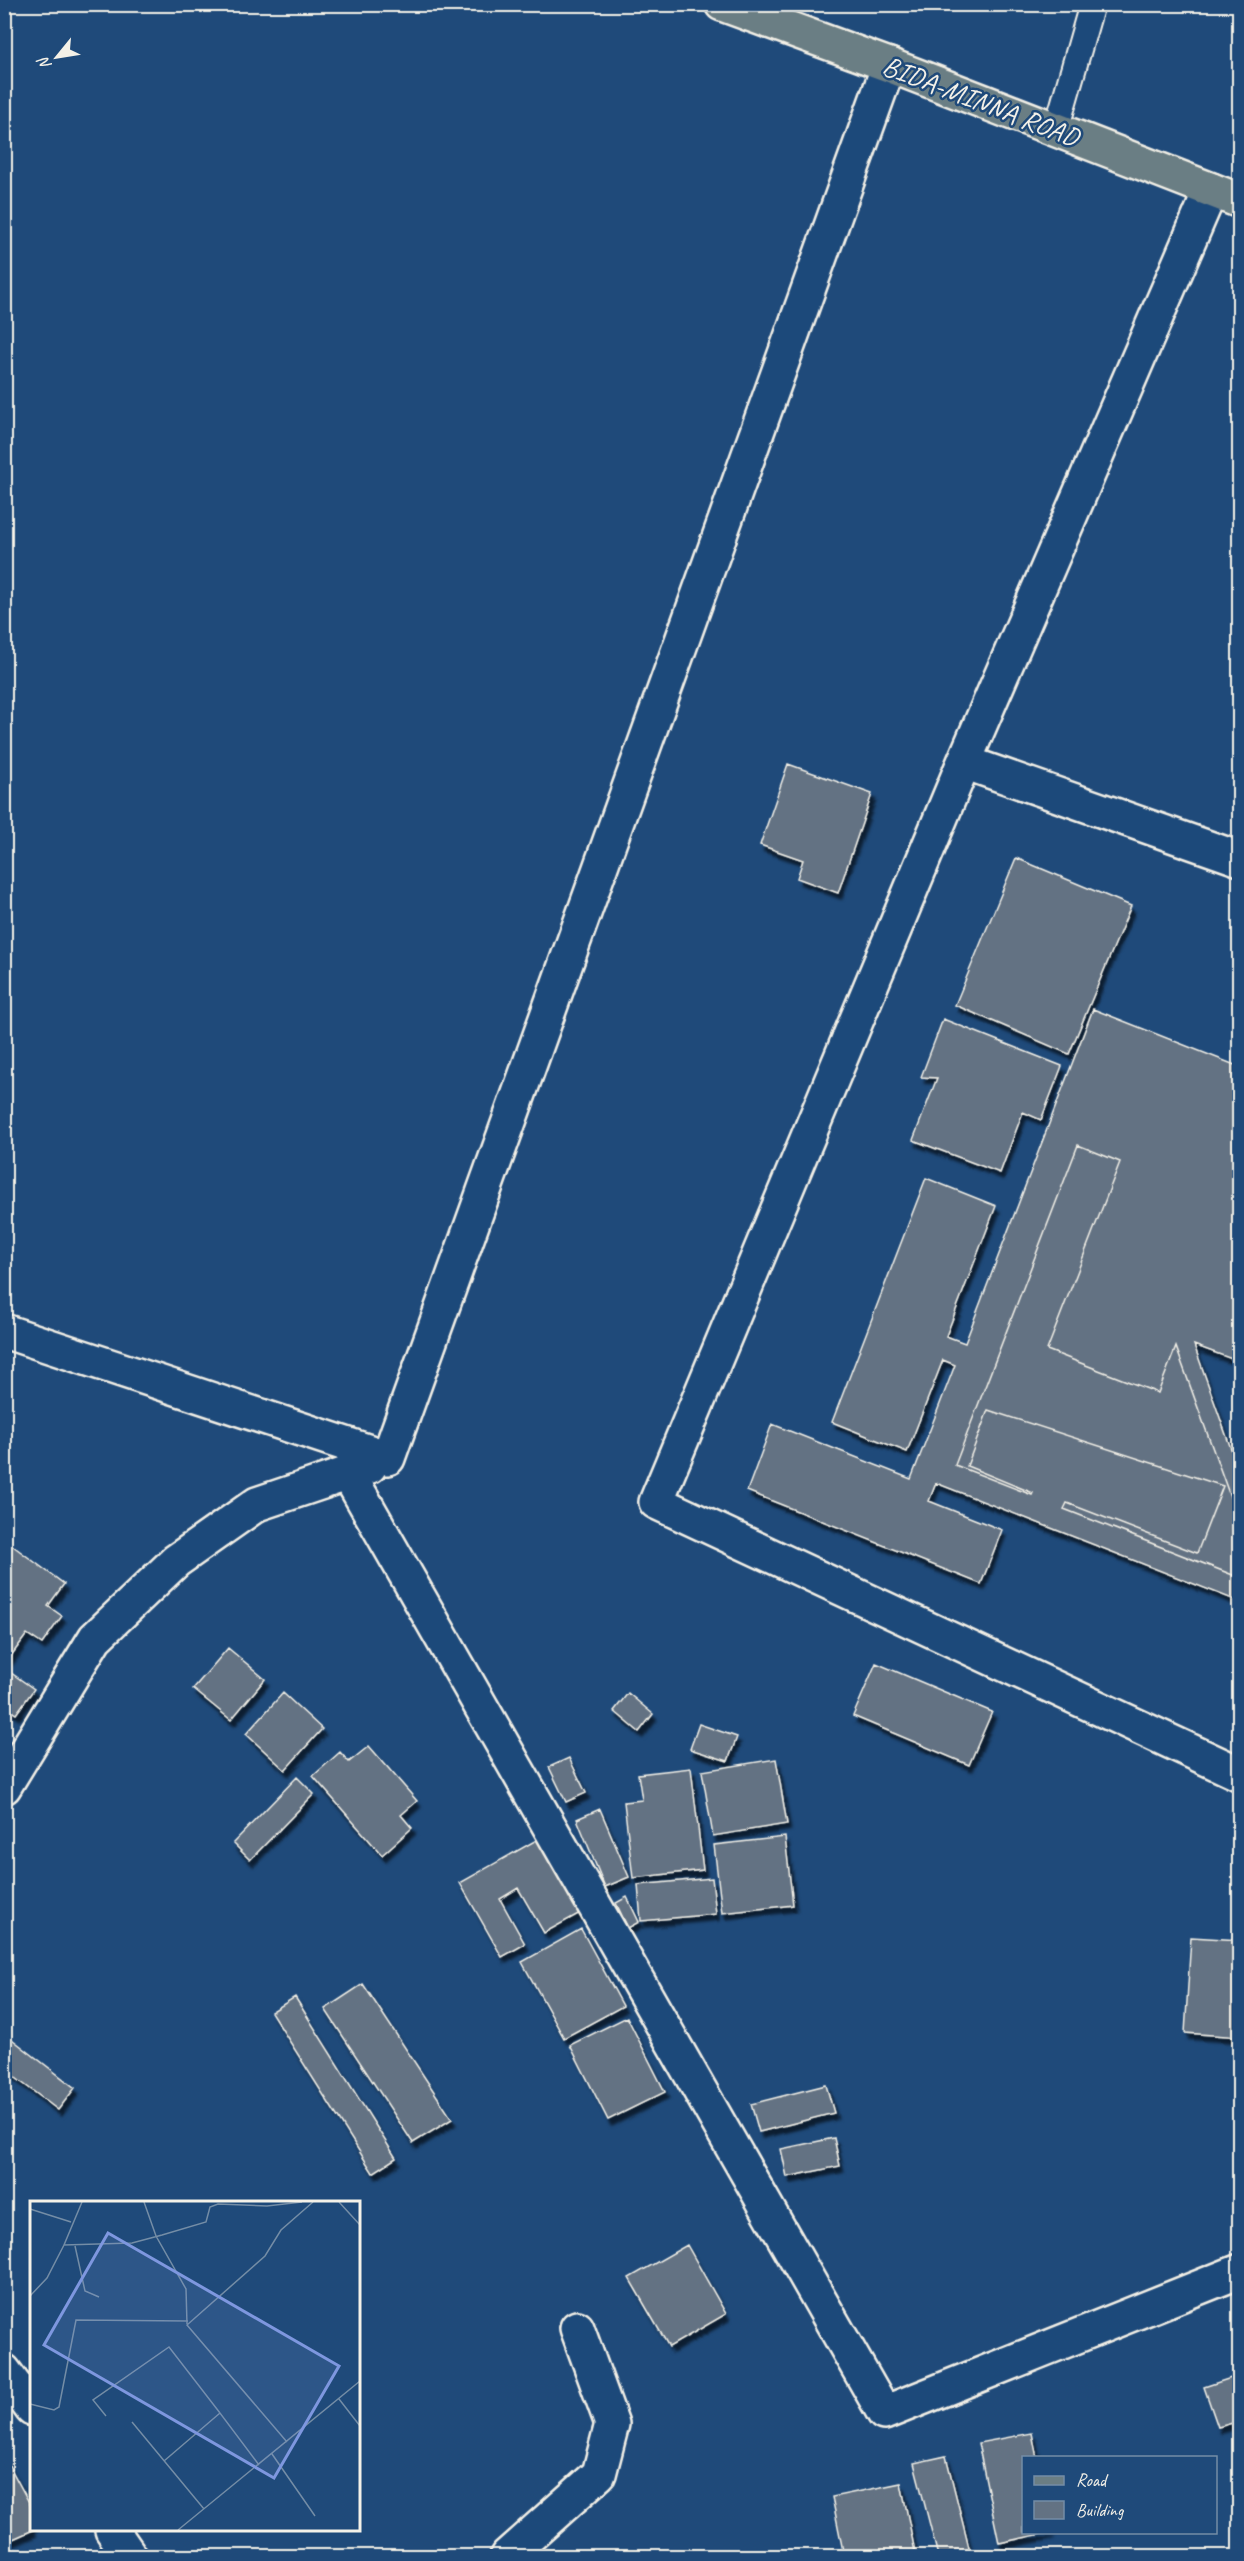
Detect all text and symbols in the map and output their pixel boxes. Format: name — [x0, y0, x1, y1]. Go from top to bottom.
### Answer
north arrow — [27, 27, 87, 87]
street label: BIDA-MINNA ROAD — [878, 48, 1086, 155]
text: N — [32, 52, 56, 73]
inset map — [30, 2201, 360, 2531]
legend — [1022, 2456, 1217, 2534]
text: Road — [1076, 2469, 1109, 2491]
text: Building — [1076, 2499, 1125, 2521]

